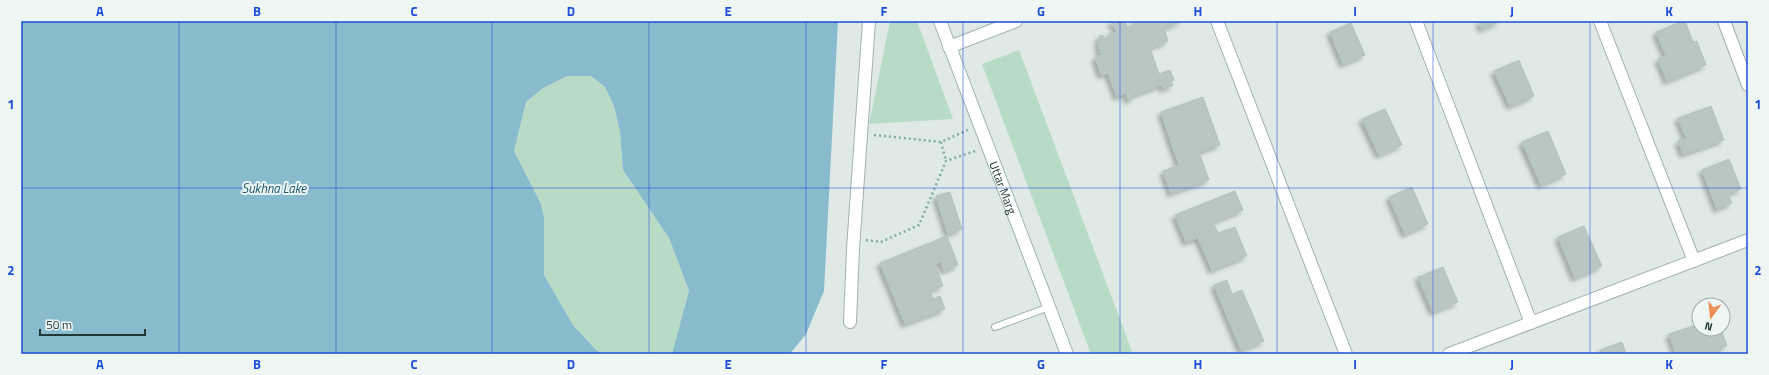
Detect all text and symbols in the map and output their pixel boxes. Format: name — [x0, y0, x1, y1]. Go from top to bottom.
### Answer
text: A — [96, 1, 104, 21]
text: B — [253, 1, 261, 21]
text: C — [410, 1, 418, 21]
text: D — [567, 1, 575, 21]
text: E — [724, 1, 732, 21]
text: F — [881, 1, 888, 21]
text: G — [1037, 1, 1045, 21]
text: H — [1194, 1, 1202, 21]
text: I — [1353, 1, 1357, 21]
text: J — [1510, 1, 1514, 21]
text: K — [1665, 1, 1673, 21]
text: 1 — [7, 94, 15, 114]
text: 1 — [1754, 94, 1762, 114]
street label: Uttar Marg — [985, 158, 1022, 217]
water label: Sukhna Lake — [242, 178, 307, 198]
text: 2 — [7, 260, 15, 280]
text: 2 — [1754, 260, 1762, 280]
north arrow — [1691, 297, 1731, 337]
scale bar — [40, 311, 145, 337]
text: 50 m — [46, 315, 72, 334]
text: N — [1703, 318, 1714, 335]
text: A — [96, 354, 104, 374]
text: B — [253, 354, 261, 374]
text: C — [410, 354, 418, 374]
text: D — [567, 354, 575, 374]
text: E — [724, 354, 732, 374]
text: F — [881, 354, 888, 374]
text: G — [1037, 354, 1045, 374]
text: H — [1194, 354, 1202, 374]
text: I — [1353, 354, 1357, 374]
text: J — [1510, 354, 1514, 374]
text: K — [1665, 354, 1673, 374]

